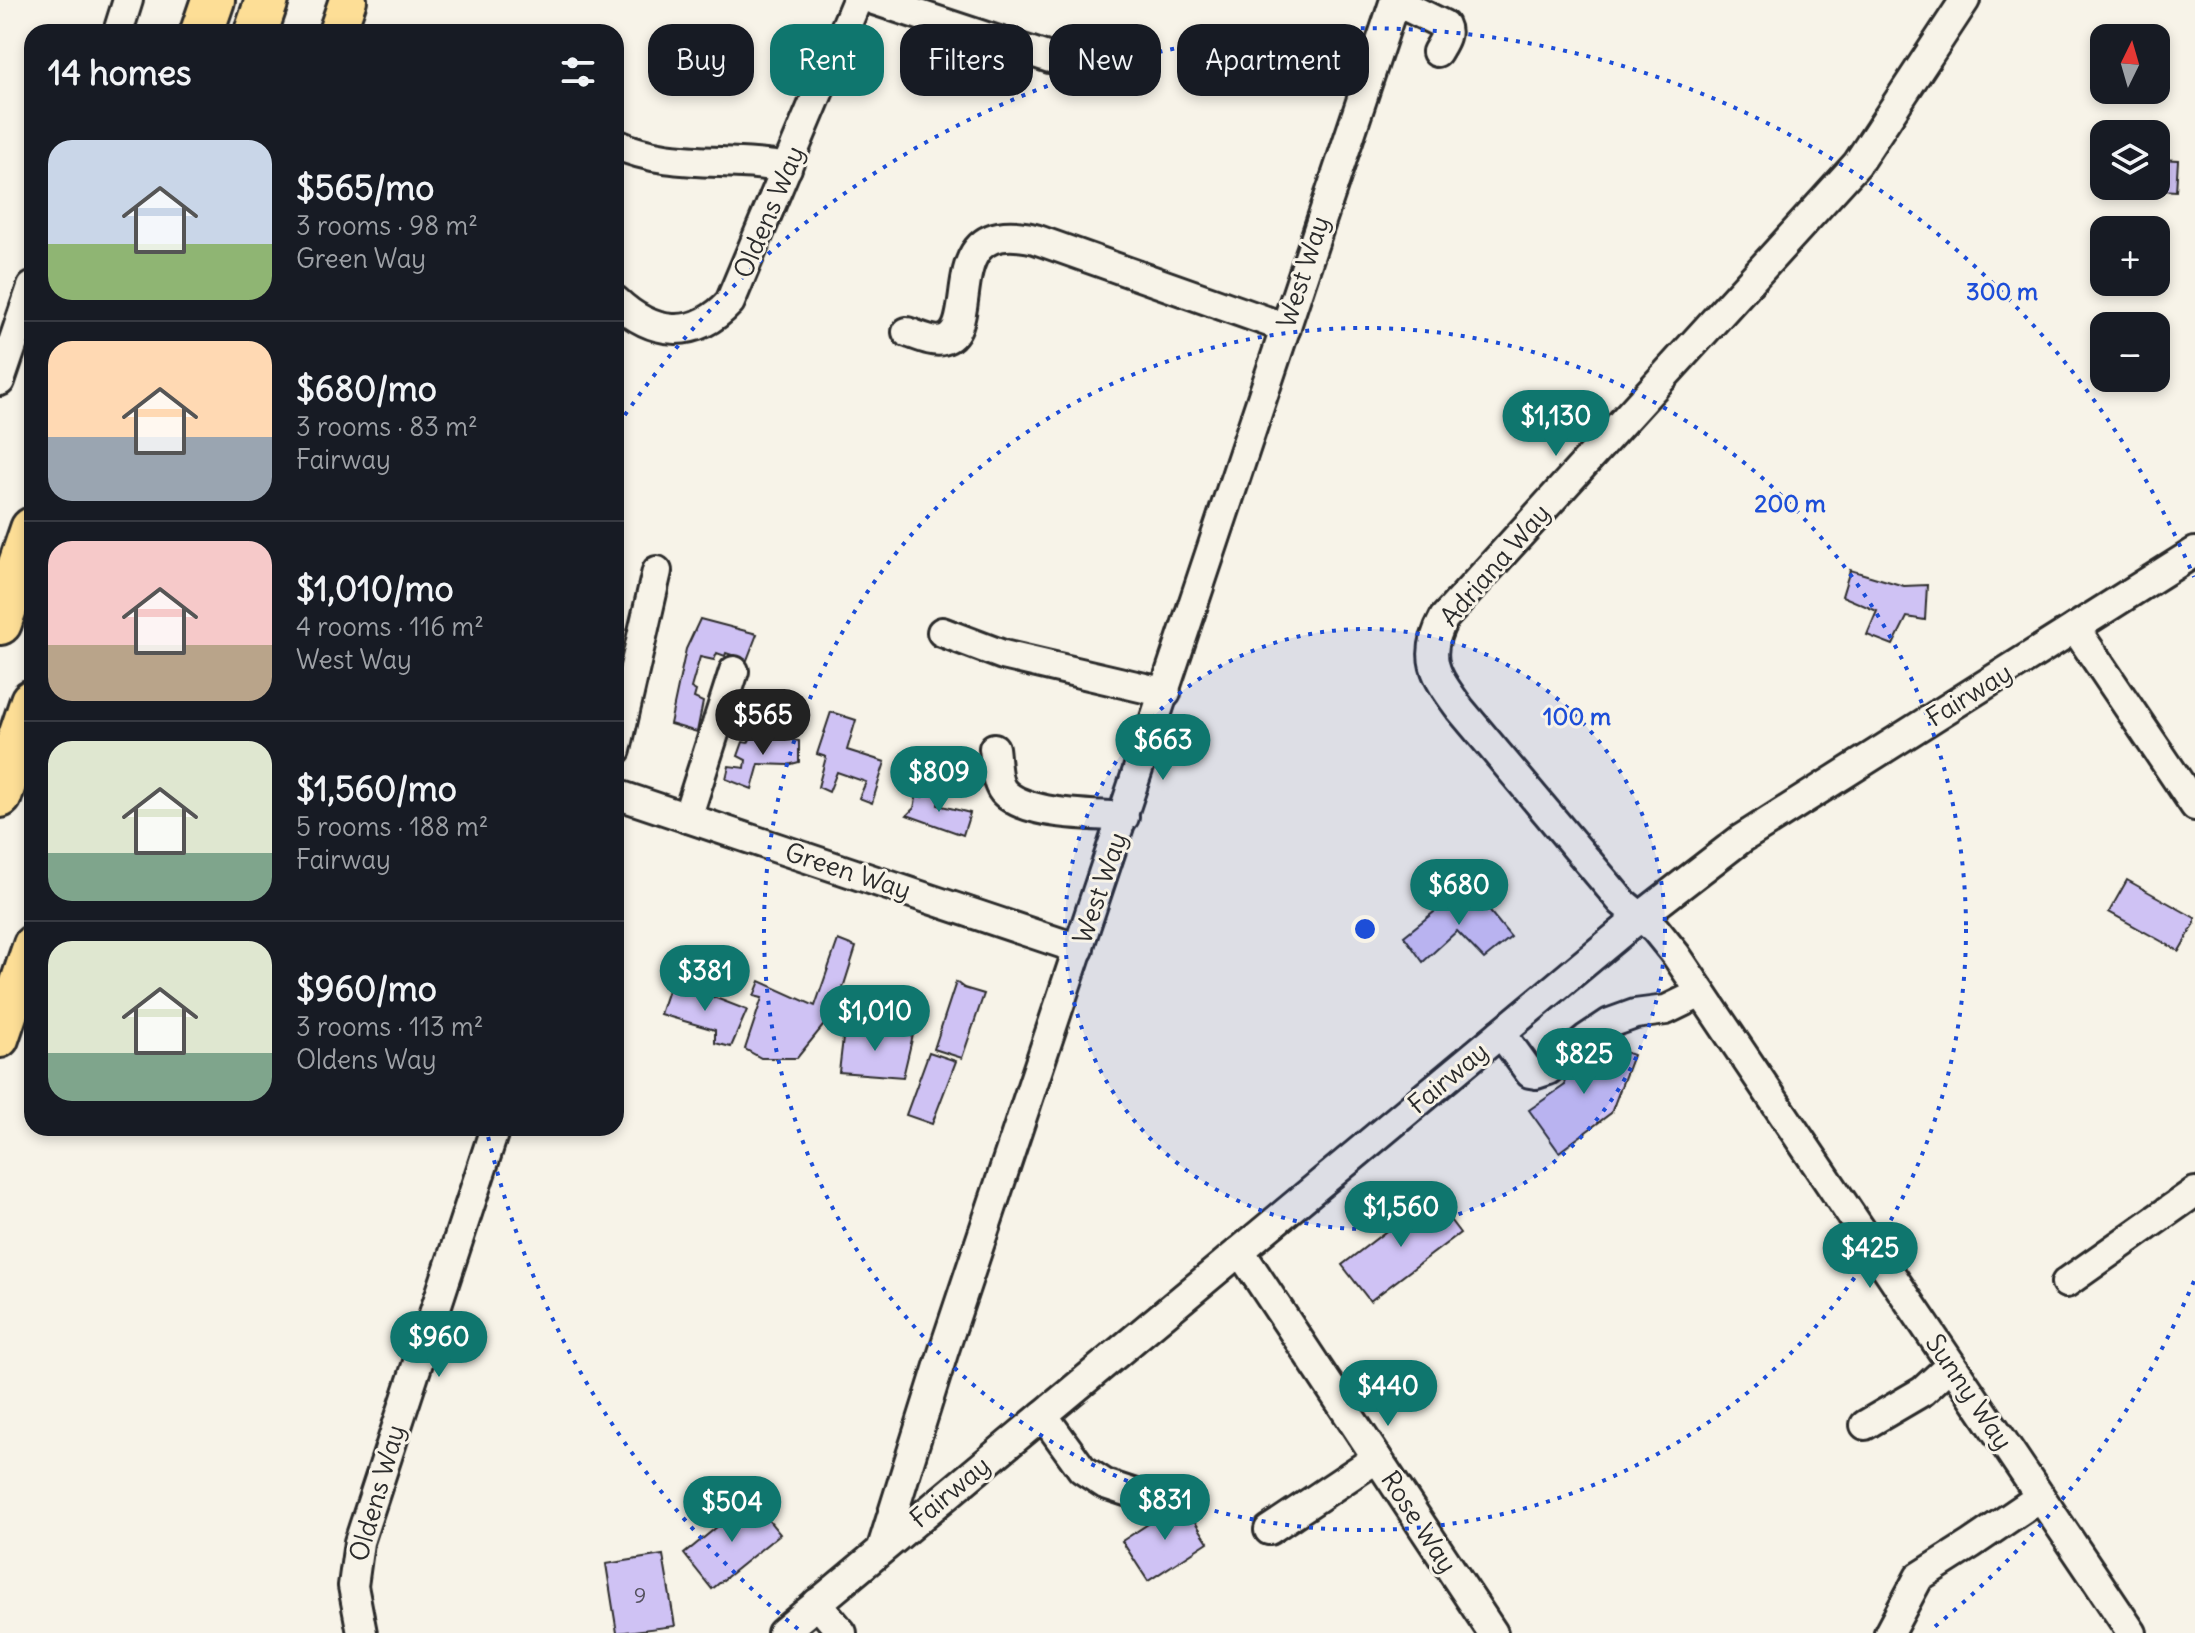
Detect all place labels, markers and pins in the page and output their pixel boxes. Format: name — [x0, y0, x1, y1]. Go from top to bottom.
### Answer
pin: $1,130 — [1491, 390, 1621, 458]
pin: $565 — [716, 689, 810, 757]
pin: $663 — [1116, 714, 1210, 782]
pin: $809 — [892, 746, 986, 814]
pin: $680 — [1412, 859, 1506, 927]
centre of rings — [1351, 915, 1379, 943]
pin: $381 — [658, 945, 752, 1013]
pin: $1,010 — [810, 985, 940, 1053]
pin: $825 — [1537, 1028, 1631, 1096]
pin: $1,560 — [1336, 1181, 1466, 1249]
pin: $425 — [1823, 1222, 1917, 1290]
pin: $960 — [392, 1311, 486, 1379]
pin: $440 — [1341, 1360, 1435, 1428]
pin: $831 — [1118, 1474, 1212, 1542]
pin: $504 — [685, 1476, 779, 1544]

